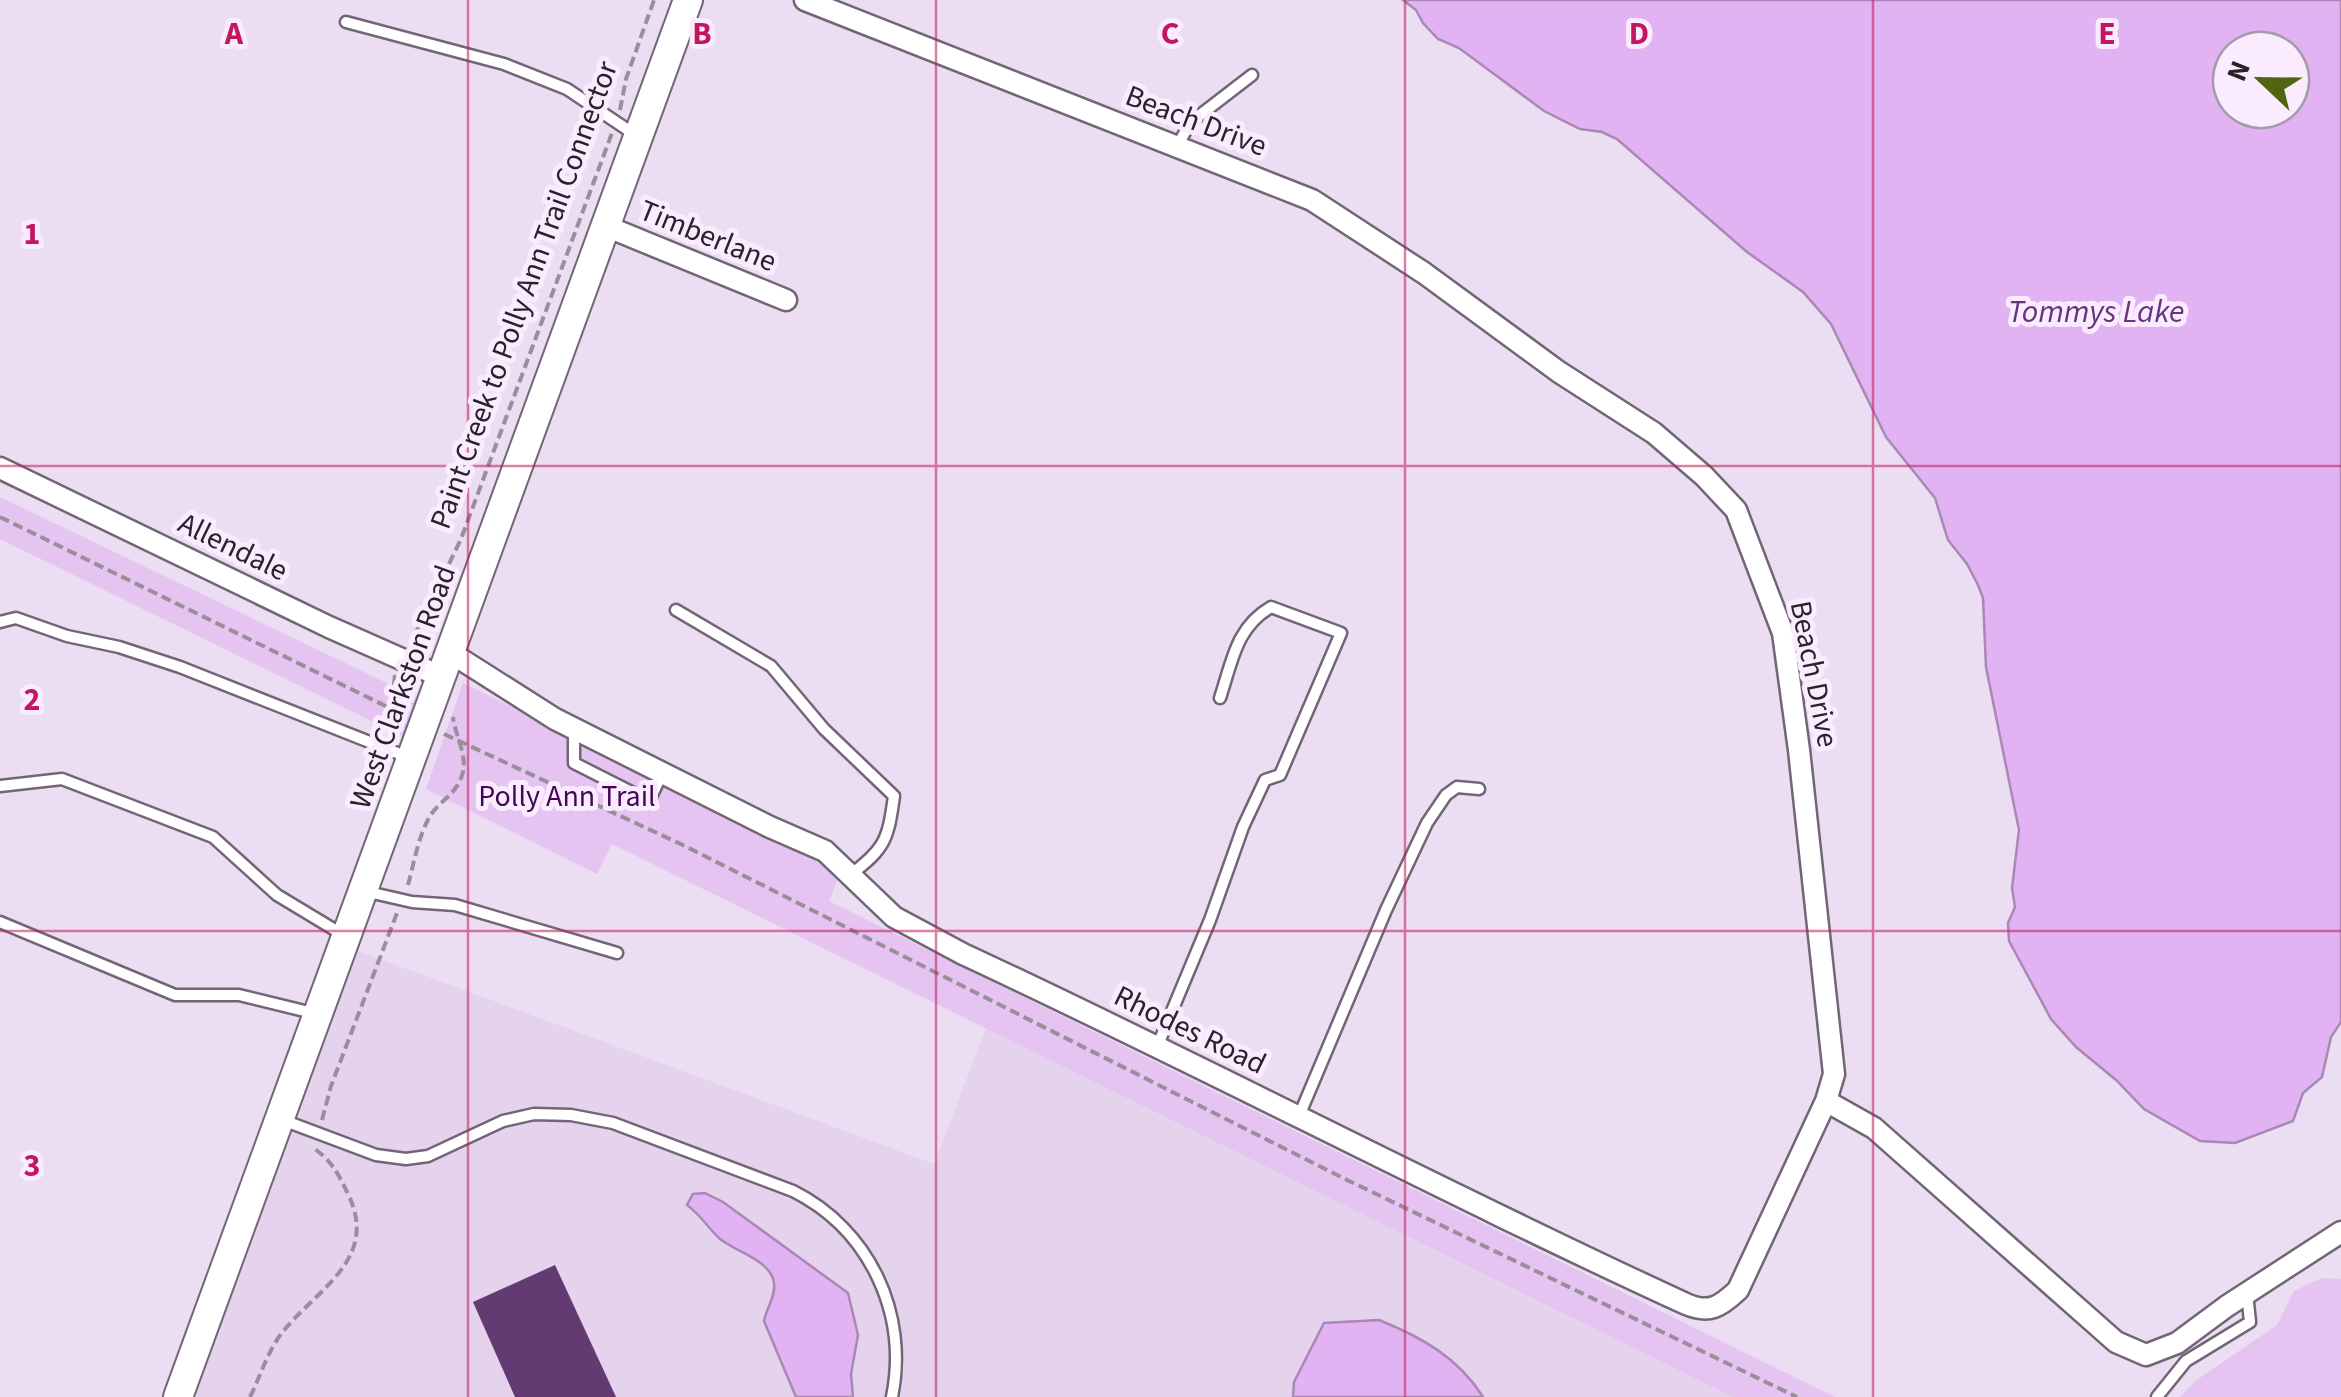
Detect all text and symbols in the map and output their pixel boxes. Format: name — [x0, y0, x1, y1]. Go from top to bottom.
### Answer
text: A — [224, 11, 244, 57]
text: B — [692, 11, 712, 57]
text: C — [1161, 11, 1179, 57]
text: D — [1629, 11, 1649, 57]
text: E — [2098, 11, 2116, 57]
north arrow — [2211, 30, 2311, 130]
street label: Paint Creek to Polly Ann Trail Connector — [419, 55, 629, 535]
text: N — [2217, 55, 2261, 87]
street label: Beach Drive — [1119, 74, 1273, 168]
street label: Timberlane — [633, 189, 783, 283]
text: 1 — [24, 211, 40, 257]
water label: Tommys Lake — [2008, 289, 2184, 335]
street label: Allendale — [171, 502, 295, 592]
street label: West Clarkston Road — [339, 559, 467, 815]
street label: Beach Drive — [1779, 597, 1849, 751]
text: 2 — [24, 677, 40, 723]
park label: Polly Ann Trail — [478, 775, 656, 818]
street label: Rhodes Road — [1107, 975, 1273, 1085]
text: 3 — [24, 1143, 40, 1189]

